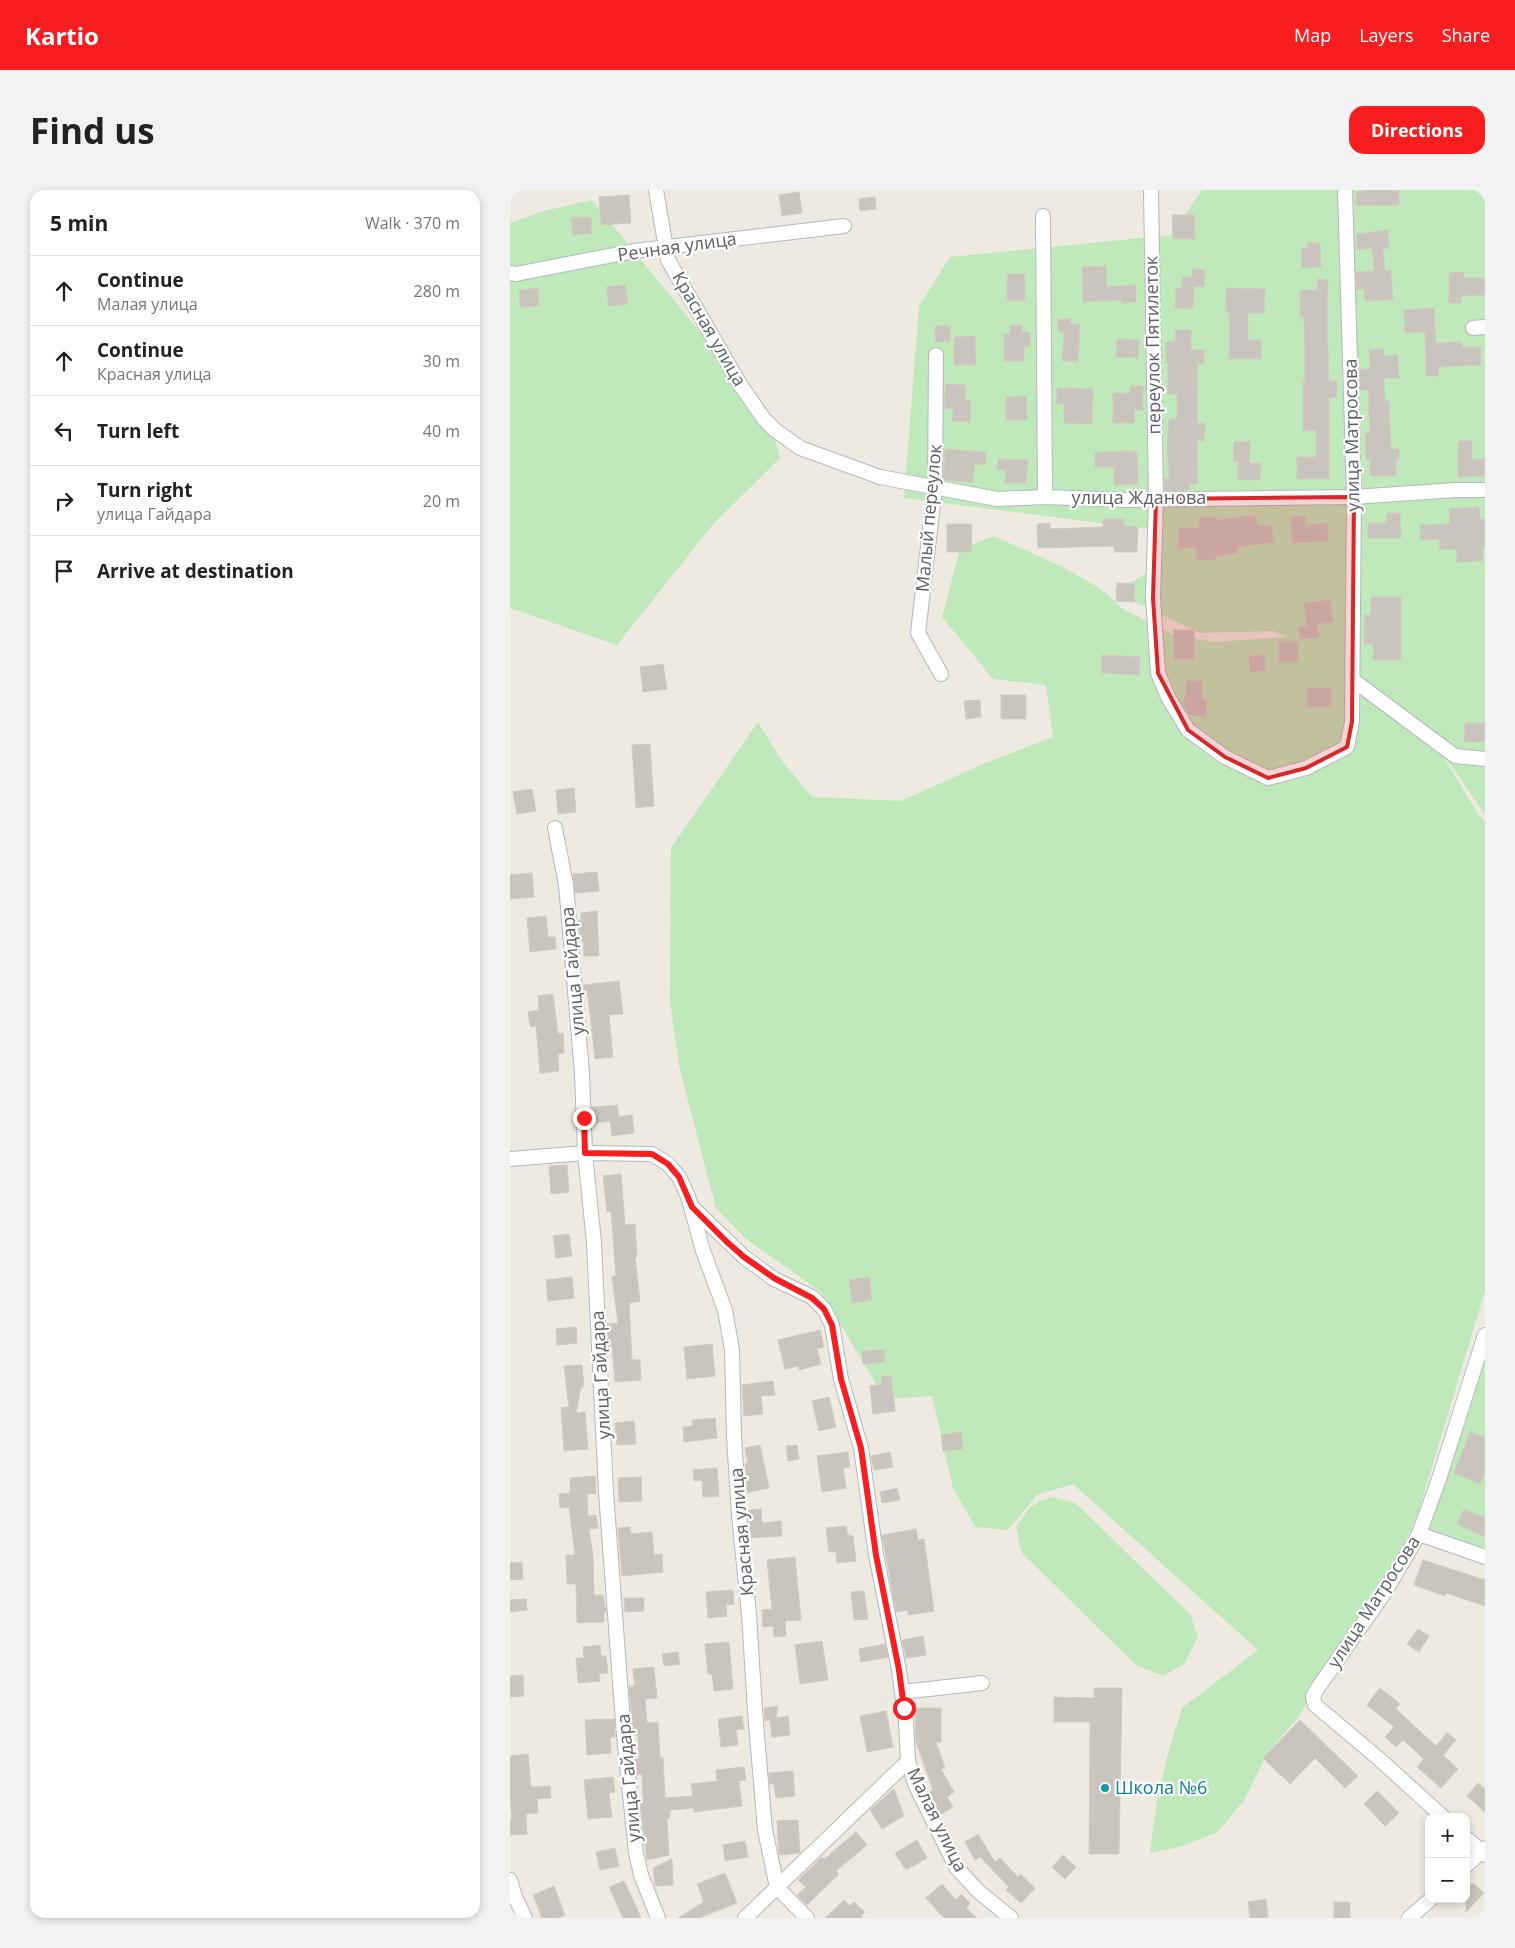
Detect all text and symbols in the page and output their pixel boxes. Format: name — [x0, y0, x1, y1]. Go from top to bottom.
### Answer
text: Kartio — [25, 19, 99, 52]
text: Map — [1294, 23, 1331, 47]
text: Layers — [1359, 23, 1414, 47]
text: Share — [1442, 23, 1490, 47]
button: Directions — [1349, 106, 1485, 154]
text: Find us — [30, 107, 155, 154]
text: 5 min — [50, 209, 108, 237]
text: Walk · 370 m — [365, 212, 460, 234]
street label: Речная улица — [616, 226, 738, 266]
street label: переулок Пятилеток — [1138, 255, 1166, 434]
text: Continue — [97, 267, 184, 293]
street label: Красная улица — [667, 267, 752, 390]
icon: ahead — [50, 277, 78, 305]
text: 280 m — [414, 280, 460, 302]
text: Малая улица — [97, 293, 198, 315]
text: Continue — [97, 337, 184, 363]
icon: ahead — [50, 347, 78, 375]
text: 30 m — [423, 350, 460, 372]
street label: улица Матросова — [1338, 358, 1364, 512]
text: Красная улица — [97, 363, 211, 385]
icon: left — [50, 417, 78, 445]
text: Turn left — [97, 418, 179, 444]
text: 40 m — [423, 420, 460, 442]
street label: Малый переулок — [910, 442, 946, 593]
text: Turn right — [97, 477, 192, 503]
street label: улица Жданова — [1072, 485, 1206, 509]
icon: right — [50, 487, 78, 515]
text: 20 m — [423, 490, 460, 512]
text: улица Гайдара — [97, 503, 212, 525]
icon: arrive — [50, 557, 78, 585]
text: Arrive at destination — [97, 558, 294, 584]
street label: улица Гайдара — [554, 906, 590, 1036]
route end — [573, 1107, 596, 1130]
street label: улица Гайдара — [585, 1310, 615, 1440]
street label: Красная улица — [723, 1467, 759, 1597]
street label: улица Матросова — [1321, 1531, 1425, 1672]
route start — [893, 1697, 916, 1720]
street label: улица Гайдара — [610, 1713, 646, 1843]
street label: Малая улица — [902, 1763, 973, 1876]
place label: Школа №6 — [1115, 1775, 1207, 1799]
marker: Школа №6 — [1099, 1782, 1111, 1794]
map controls — [1425, 1813, 1470, 1903]
button: + — [1425, 1813, 1470, 1858]
button: − — [1425, 1858, 1470, 1903]

